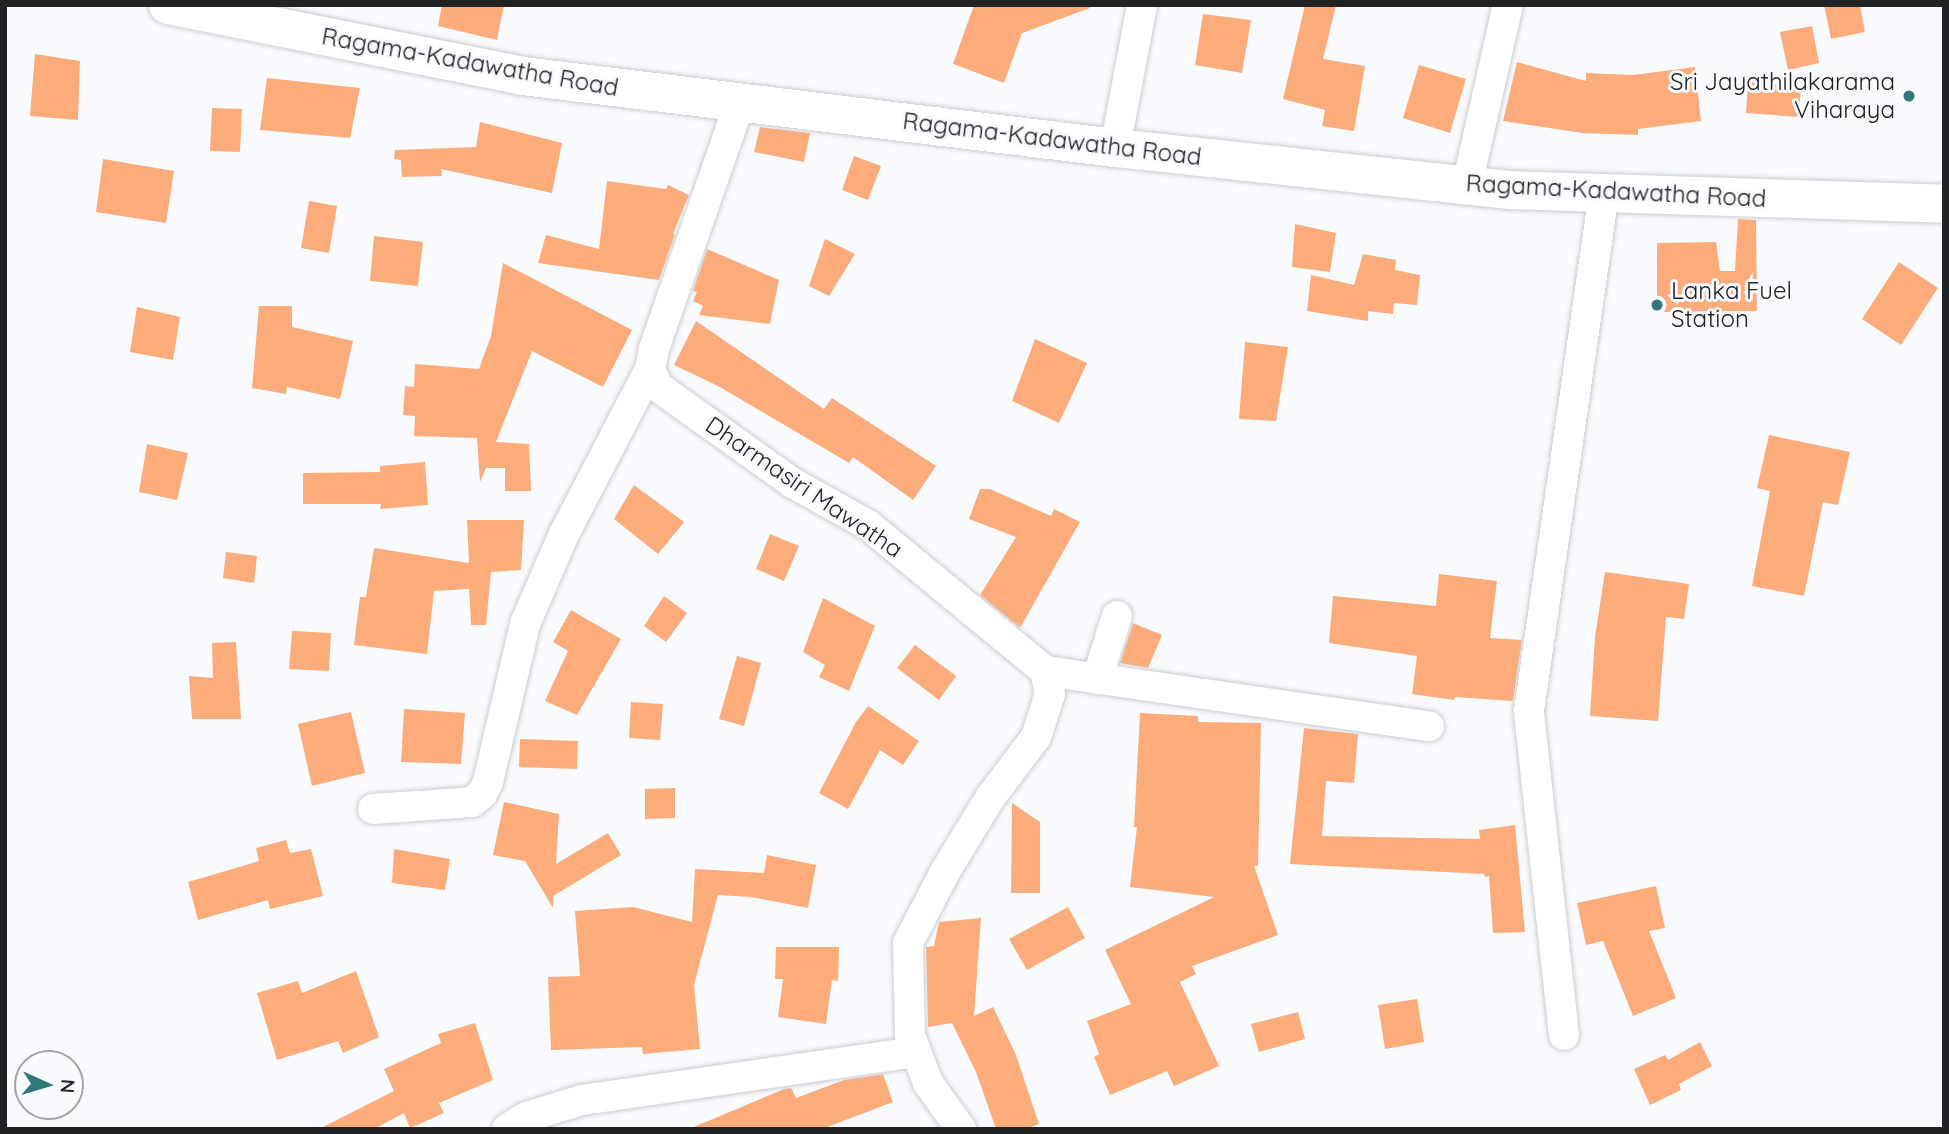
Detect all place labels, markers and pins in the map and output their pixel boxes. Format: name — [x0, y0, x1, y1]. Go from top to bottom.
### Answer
place label: Sri Jayathilakarama Viharaya — [1670, 68, 1895, 124]
marker: Sri Jayathilakarama Viharaya — [1901, 88, 1917, 104]
place label: Lanka Fuel Station — [1671, 277, 1792, 333]
marker: Lanka Fuel Station — [1649, 297, 1665, 313]

